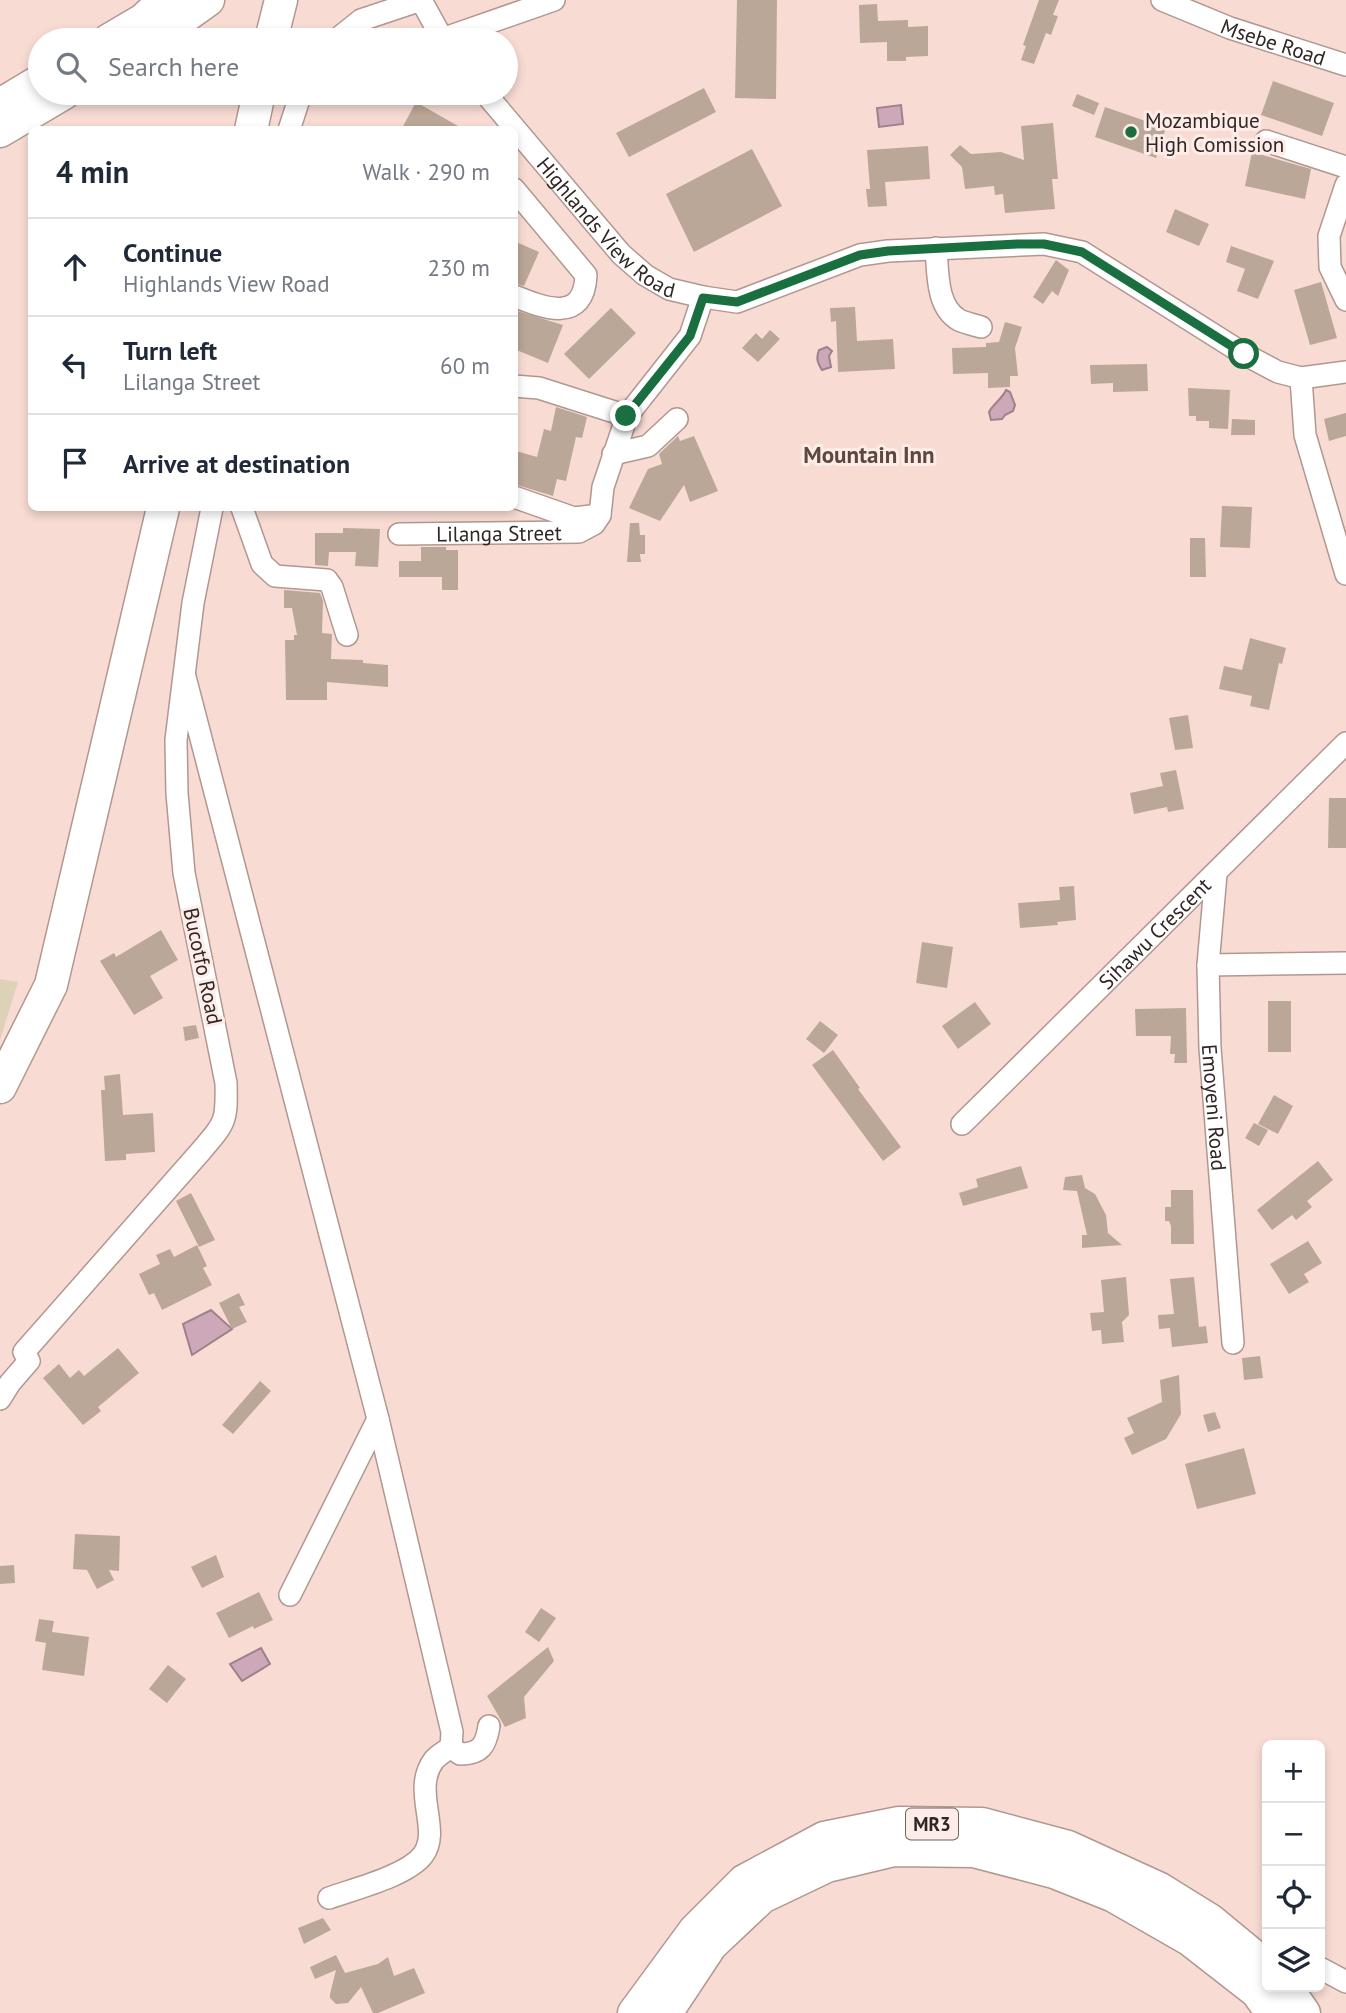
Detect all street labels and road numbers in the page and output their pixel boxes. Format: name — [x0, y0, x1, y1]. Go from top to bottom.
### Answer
street label: Msebe Road — [1217, 12, 1329, 71]
street label: Highlands View Road — [531, 151, 678, 304]
street label: Lilanga Street — [436, 519, 562, 547]
street label: Sihawu Crescent — [1092, 872, 1216, 995]
street label: Bucotfo Road — [177, 905, 229, 1027]
street label: Emoyeni Road — [1196, 1043, 1233, 1172]
road number: MR3 — [906, 1808, 958, 1840]

